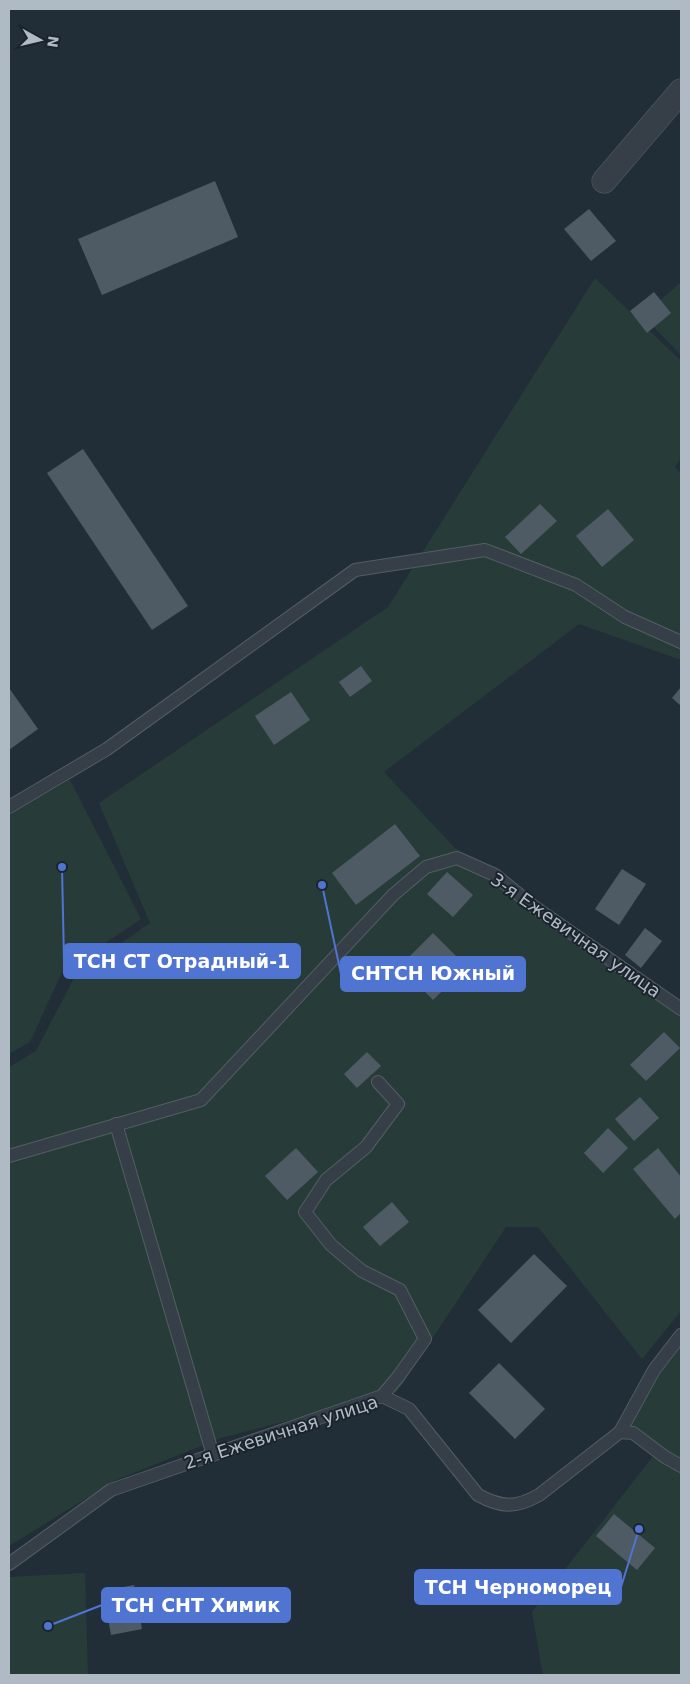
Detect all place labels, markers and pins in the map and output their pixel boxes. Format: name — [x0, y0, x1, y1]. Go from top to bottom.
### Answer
callout: ТСН СТ Отрадный-1 — [64, 944, 300, 978]
callout: СНТСН Южный — [341, 957, 525, 991]
callout: ТСН Черноморец — [415, 1570, 621, 1604]
callout: ТСН СНТ Химик — [102, 1588, 290, 1622]

